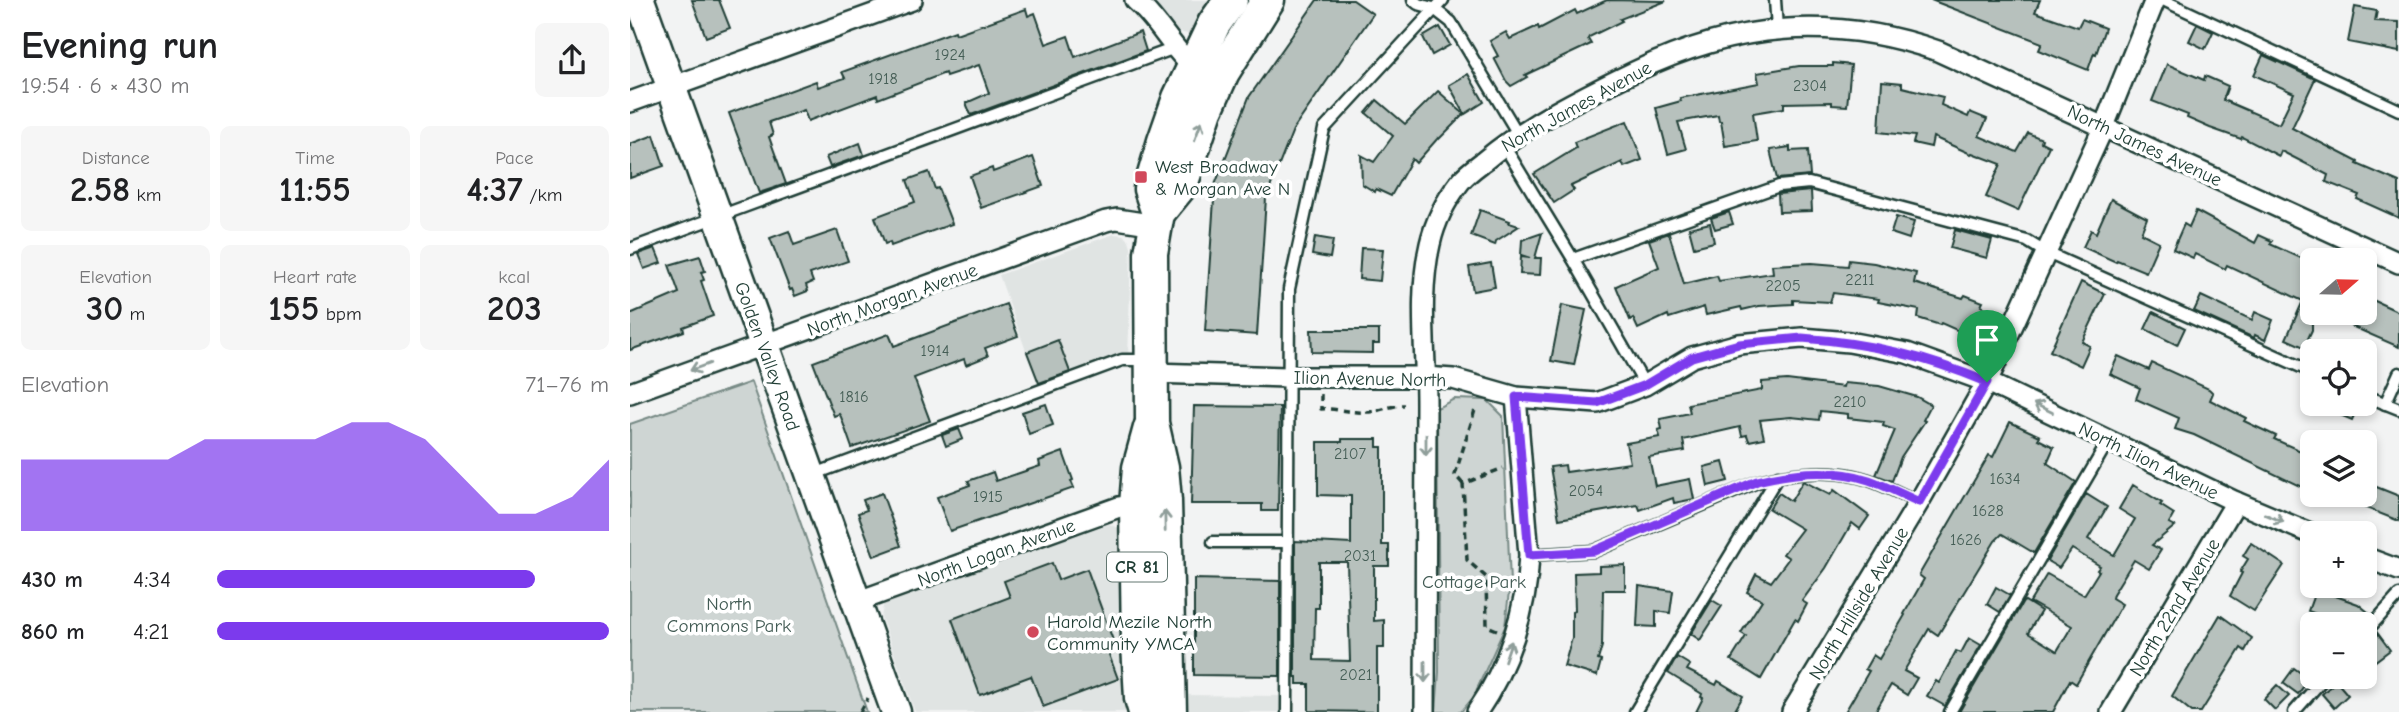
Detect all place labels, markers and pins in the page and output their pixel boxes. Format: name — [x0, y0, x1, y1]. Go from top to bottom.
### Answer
place label: West Broadway & Morgan Ave N — [1155, 156, 1290, 200]
marker: West Broadway & Morgan Ave N — [1133, 169, 1149, 185]
pin — [1957, 310, 2017, 382]
place label: Harold Mezile North Community YMCA — [1047, 611, 1212, 655]
marker: Harold Mezile North Community YMCA — [1025, 624, 1041, 640]

